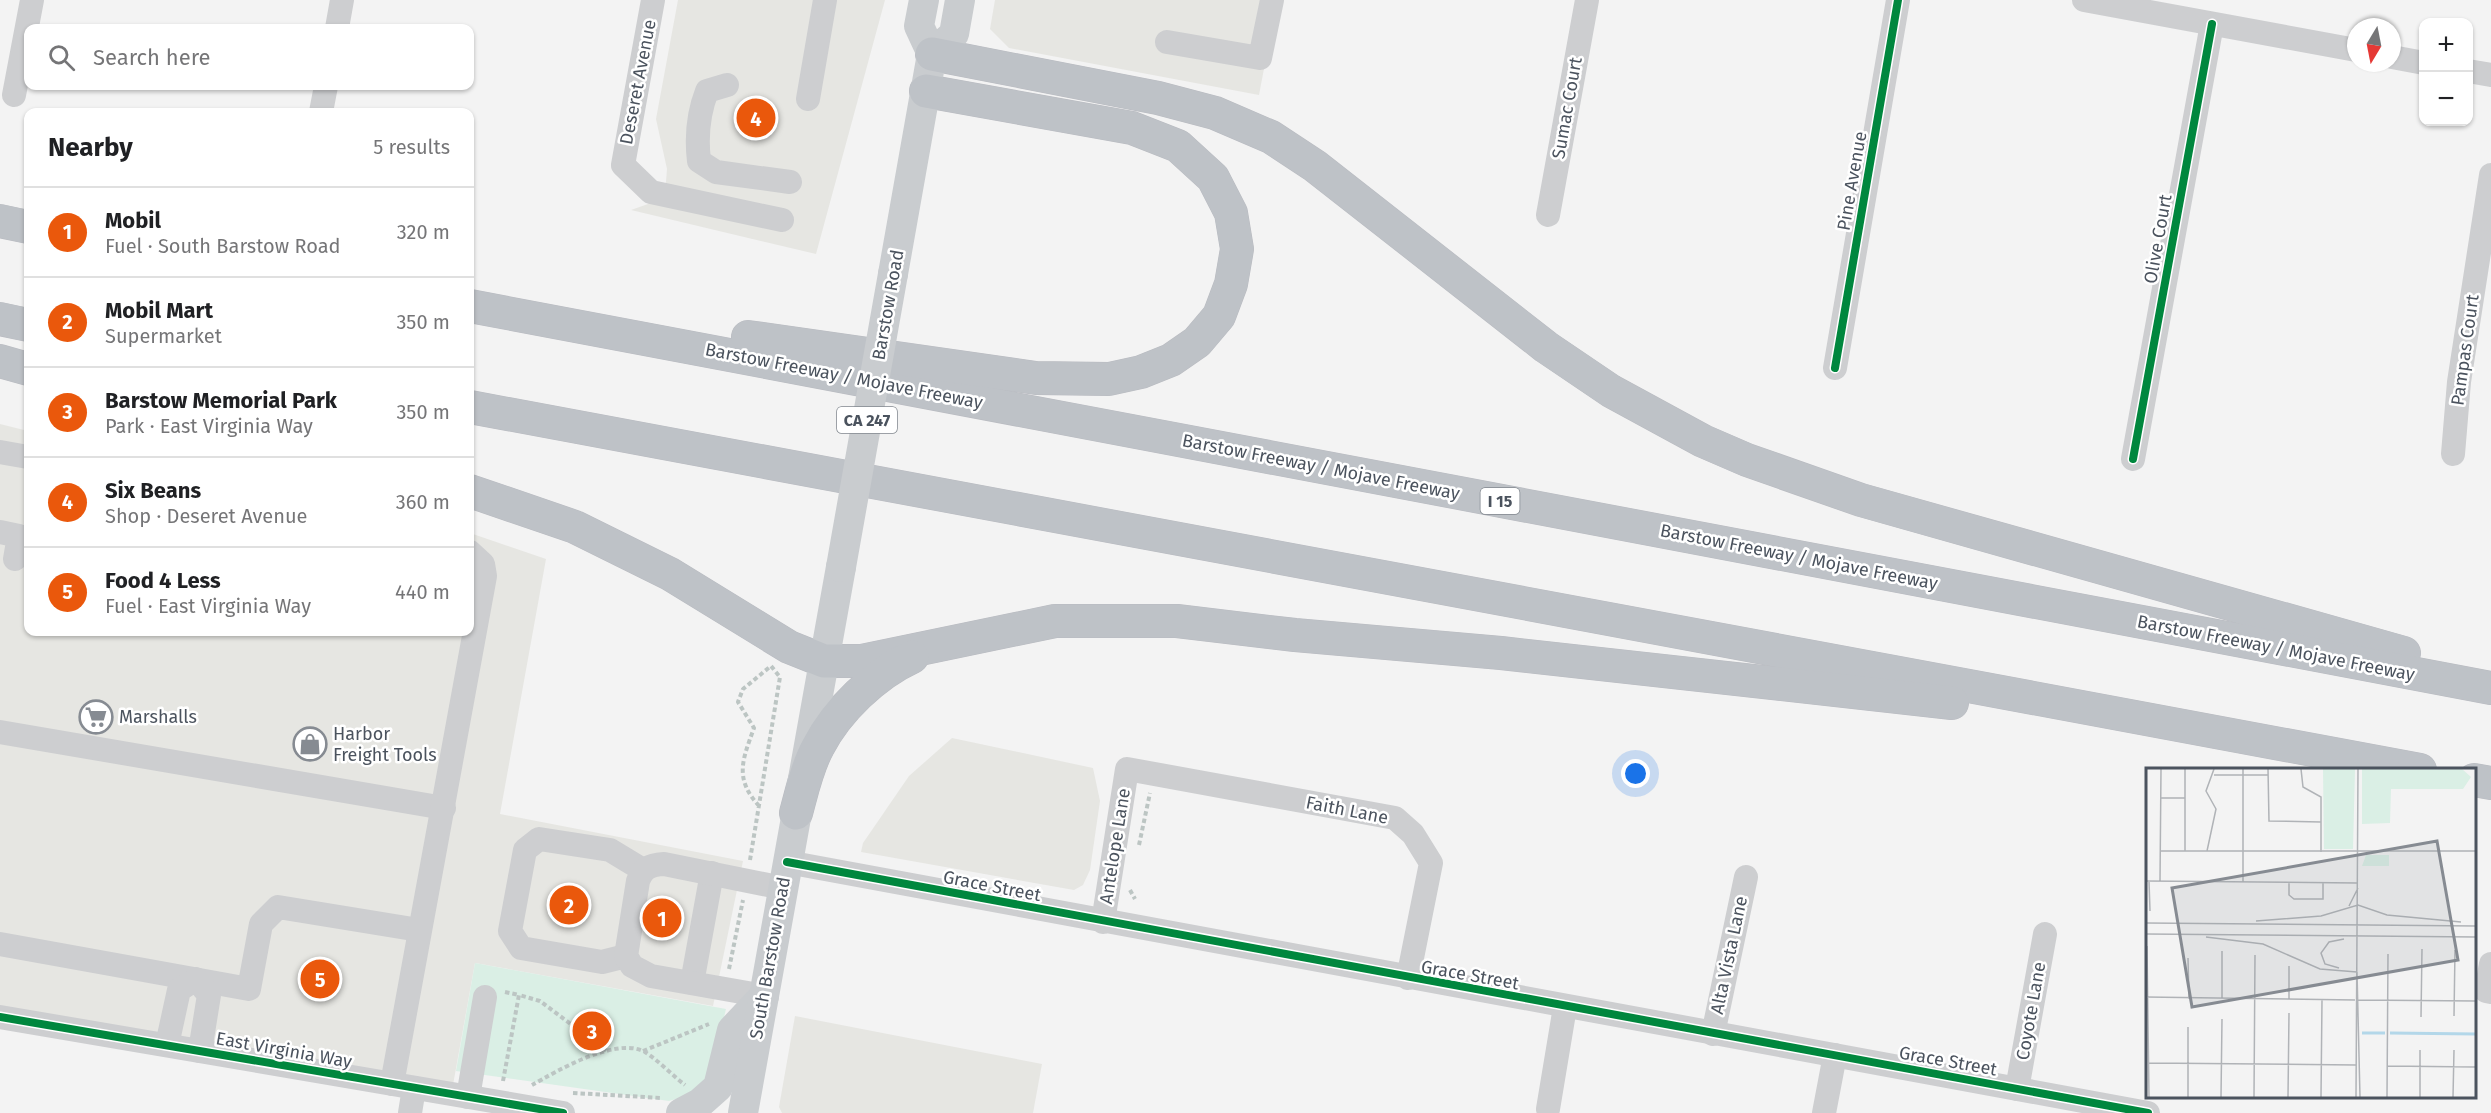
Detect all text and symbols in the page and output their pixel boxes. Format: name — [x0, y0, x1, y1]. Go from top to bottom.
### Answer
street label: Deseret Avenue — [615, 18, 661, 146]
north arrow — [2347, 18, 2401, 72]
map controls — [2419, 18, 2473, 126]
button: + — [2419, 18, 2473, 72]
search box — [24, 24, 474, 90]
icon: search — [45, 41, 78, 74]
text: Search here — [93, 44, 211, 71]
street label: Sumac Court — [1547, 55, 1587, 161]
button: − — [2419, 72, 2473, 126]
pin: 4 — [736, 96, 776, 140]
street label: Pine Avenue — [1832, 130, 1872, 232]
text: Nearby — [48, 132, 133, 163]
text: 5 results — [373, 135, 450, 159]
street label: Olive Court — [2139, 192, 2177, 285]
text: Mobil — [105, 207, 161, 234]
text: 1 — [63, 220, 72, 244]
text: 320 m — [397, 220, 450, 244]
text: Fuel · South Barstow Road — [105, 234, 341, 258]
street label: Barstow Road — [867, 248, 909, 362]
street label: Pampas Court — [2446, 292, 2484, 407]
text: Mobil Mart — [105, 297, 213, 324]
text: 2 — [62, 310, 73, 334]
text: 350 m — [396, 310, 450, 334]
text: Supermarket — [105, 324, 222, 348]
street label: Barstow Freeway / Mojave Freeway — [703, 338, 985, 414]
text: Barstow Memorial Park — [105, 387, 337, 414]
text: 3 — [62, 400, 73, 424]
text: 350 m — [396, 400, 450, 424]
road number: CA 247 — [837, 407, 897, 433]
text: Park · East Virginia Way — [105, 414, 313, 438]
street label: Barstow Freeway / Mojave Freeway — [1180, 429, 1462, 505]
text: Six Beans — [105, 477, 201, 504]
road number: I 15 — [1480, 488, 1520, 514]
text: 4 — [62, 490, 73, 514]
text: 360 m — [396, 490, 450, 514]
text: Shop · Deseret Avenue — [105, 504, 308, 528]
street label: Barstow Freeway / Mojave Freeway — [1658, 519, 1940, 595]
text: Food 4 Less — [105, 567, 221, 594]
text: 5 — [62, 580, 73, 604]
text: 440 m — [395, 580, 450, 604]
text: Fuel · East Virginia Way — [105, 594, 311, 618]
street label: Barstow Freeway / Mojave Freeway — [2135, 610, 2417, 686]
supermarket icon: Marshalls — [78, 699, 114, 735]
place label: Marshalls — [119, 706, 197, 728]
place label: Harbor Freight Tools — [333, 723, 437, 766]
shop icon: Harbor Freight Tools — [292, 726, 328, 762]
your location — [1621, 759, 1650, 788]
inset map — [2146, 768, 2476, 1098]
street label: Antelope Lane — [1095, 787, 1135, 905]
street label: Faith Lane — [1304, 791, 1390, 829]
street label: Grace Street — [941, 866, 1043, 906]
street label: South Barstow Road — [745, 875, 795, 1041]
pin: 2 — [550, 882, 588, 928]
street label: Alta Vista Lane — [1706, 894, 1752, 1016]
pin: 1 — [642, 896, 682, 940]
pin: 5 — [300, 956, 340, 1002]
street label: Grace Street — [1419, 956, 1521, 995]
street label: Coyote Lane — [2012, 960, 2050, 1062]
pin: 3 — [572, 1008, 612, 1054]
street label: East Virginia Way — [214, 1027, 354, 1073]
street label: Grace Street — [1897, 1042, 1999, 1081]

